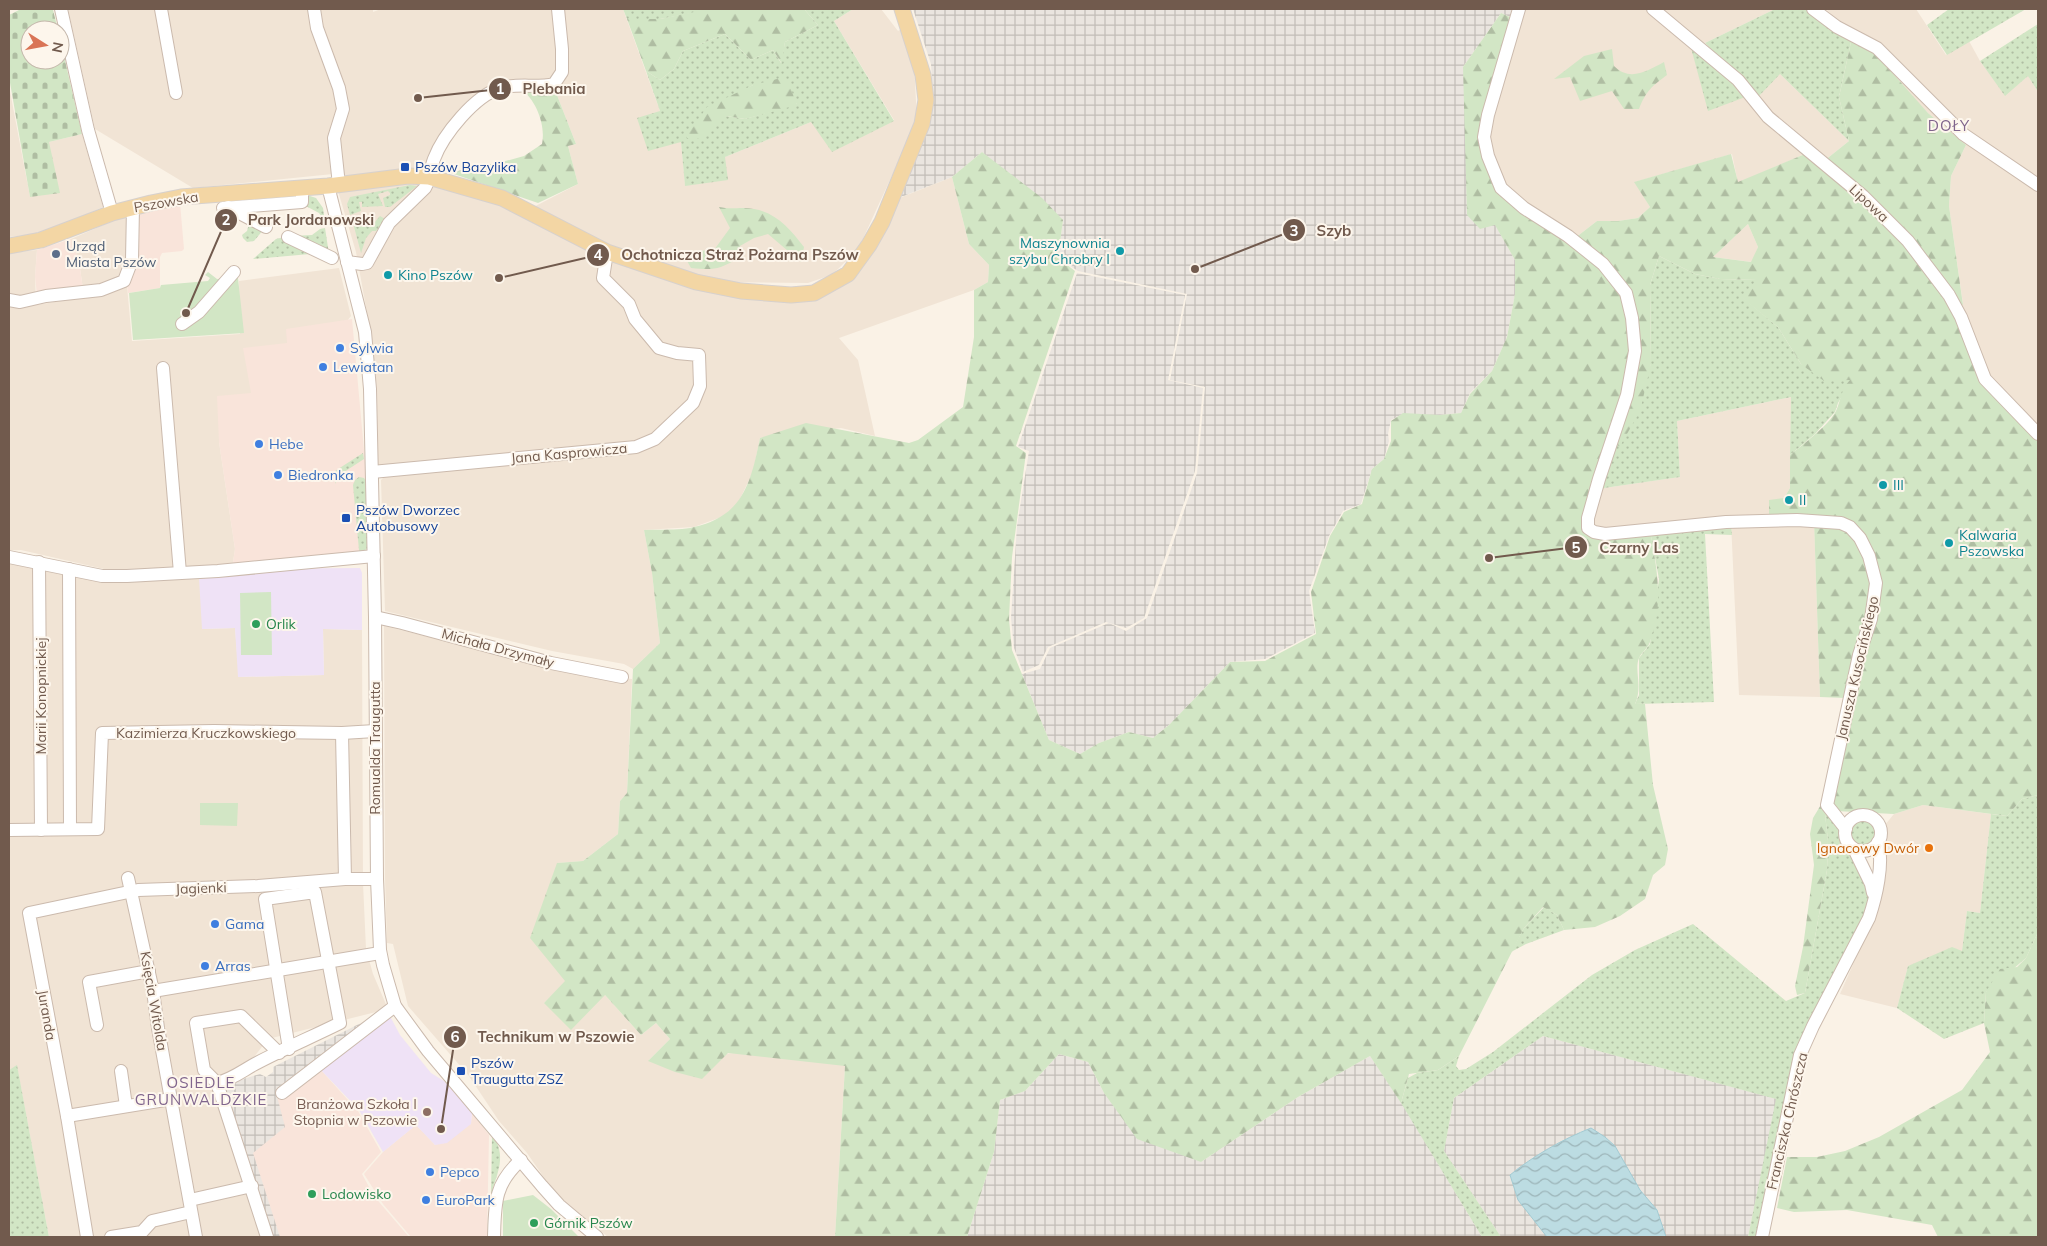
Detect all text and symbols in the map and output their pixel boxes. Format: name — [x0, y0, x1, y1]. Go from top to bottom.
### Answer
north arrow — [20, 20, 70, 70]
text: N — [48, 41, 68, 54]
callout: Plebania — [487, 74, 595, 104]
text: 1 — [495, 79, 505, 98]
text: Plebania — [523, 79, 586, 98]
district label: DOŁY — [1928, 116, 1970, 135]
place label: Pszów Bazylika — [415, 158, 516, 176]
marker: Pszów Bazylika — [399, 161, 411, 173]
street label: Lipowa — [1845, 180, 1893, 226]
street label: Pszowska — [132, 187, 200, 217]
callout: Park Jordanowski — [213, 205, 385, 235]
text: 2 — [221, 210, 231, 229]
text: Park Jordanowski — [248, 210, 374, 229]
callout: Szyb — [1282, 215, 1361, 245]
text: 3 — [1289, 221, 1299, 240]
text: Szyb — [1317, 221, 1351, 240]
place label: Maszynownia szybu Chrobry I — [1009, 234, 1110, 268]
place label: Urząd Miasta Pszów — [66, 237, 156, 271]
callout: Ochotnicza Straż Pożarna Pszów — [586, 240, 868, 270]
text: 4 — [593, 245, 603, 264]
text: Ochotnicza Straż Pożarna Pszów — [621, 245, 860, 264]
marker: Maszynownia szybu Chrobry I — [1114, 245, 1126, 257]
marker: Urząd Miasta Pszów — [50, 248, 62, 260]
place label: Kino Pszów — [398, 266, 473, 284]
marker: Kino Pszów — [382, 269, 394, 281]
place label: Sylwia — [350, 339, 393, 357]
marker: Sylwia — [334, 342, 346, 354]
place label: Lewiatan — [333, 358, 394, 376]
marker: Lewiatan — [317, 361, 329, 373]
place label: Hebe — [269, 435, 303, 453]
marker: Hebe — [253, 438, 265, 450]
street label: Jana Kasprowicza — [510, 439, 628, 467]
place label: Biedronka — [288, 466, 354, 484]
marker: Biedronka — [272, 469, 284, 481]
place label: III — [1893, 476, 1904, 494]
marker: III — [1877, 479, 1889, 491]
place label: II — [1799, 491, 1806, 509]
marker: II — [1783, 494, 1795, 506]
place label: Pszów Dworzec Autobusowy — [356, 501, 460, 535]
marker: Pszów Dworzec Autobusowy — [340, 512, 352, 524]
place label: Kalwaria Pszowska — [1959, 526, 2024, 560]
callout: Czarny Las — [1564, 532, 1688, 562]
marker: Kalwaria Pszowska — [1943, 537, 1955, 549]
text: 5 — [1571, 538, 1581, 557]
text: Czarny Las — [1599, 538, 1679, 557]
street label: Janusza Kusocińskiego — [1832, 594, 1882, 742]
place label: Orlik — [266, 615, 297, 633]
marker: Orlik — [250, 618, 262, 630]
street label: Michała Drzymały — [440, 624, 557, 672]
street label: Marii Konopnickiej — [32, 637, 50, 755]
street label: Romualda Traugutta — [366, 681, 384, 815]
street label: Kazimierza Kruczkowskiego — [116, 724, 296, 742]
place label: Ignacowy Dwór — [1817, 839, 1920, 857]
marker: Ignacowy Dwór — [1923, 842, 1935, 854]
street label: Jagienki — [175, 878, 227, 898]
place label: Gama — [225, 915, 264, 933]
marker: Gama — [209, 918, 221, 930]
street label: Księcia Witolda — [136, 950, 172, 1052]
place label: Arras — [215, 957, 251, 975]
marker: Arras — [199, 960, 211, 972]
street label: Juranda — [34, 988, 60, 1042]
callout: Technikum w Pszowie — [442, 1022, 644, 1052]
text: 6 — [450, 1027, 460, 1046]
text: Technikum w Pszowie — [477, 1027, 635, 1046]
street label: Franciszka Chrószcza — [1762, 1051, 1812, 1191]
place label: Pszów Traugutta ZSZ — [471, 1054, 563, 1088]
marker: Pszów Traugutta ZSZ — [455, 1065, 467, 1077]
district label: OSIEDLE GRUNWALDZKIE — [135, 1073, 267, 1109]
place label: Branżowa Szkoła I Stopnia w Pszowie — [294, 1095, 417, 1129]
marker: Branżowa Szkoła I Stopnia w Pszowie — [421, 1106, 433, 1118]
place label: Pepco — [440, 1163, 480, 1181]
marker: Pepco — [424, 1166, 436, 1178]
place label: Lodowisko — [322, 1185, 391, 1203]
marker: Lodowisko — [306, 1188, 318, 1200]
place label: EuroPark — [436, 1191, 496, 1209]
marker: EuroPark — [420, 1194, 432, 1206]
place label: Górnik Pszów — [544, 1214, 633, 1232]
marker: Górnik Pszów — [528, 1217, 540, 1229]

